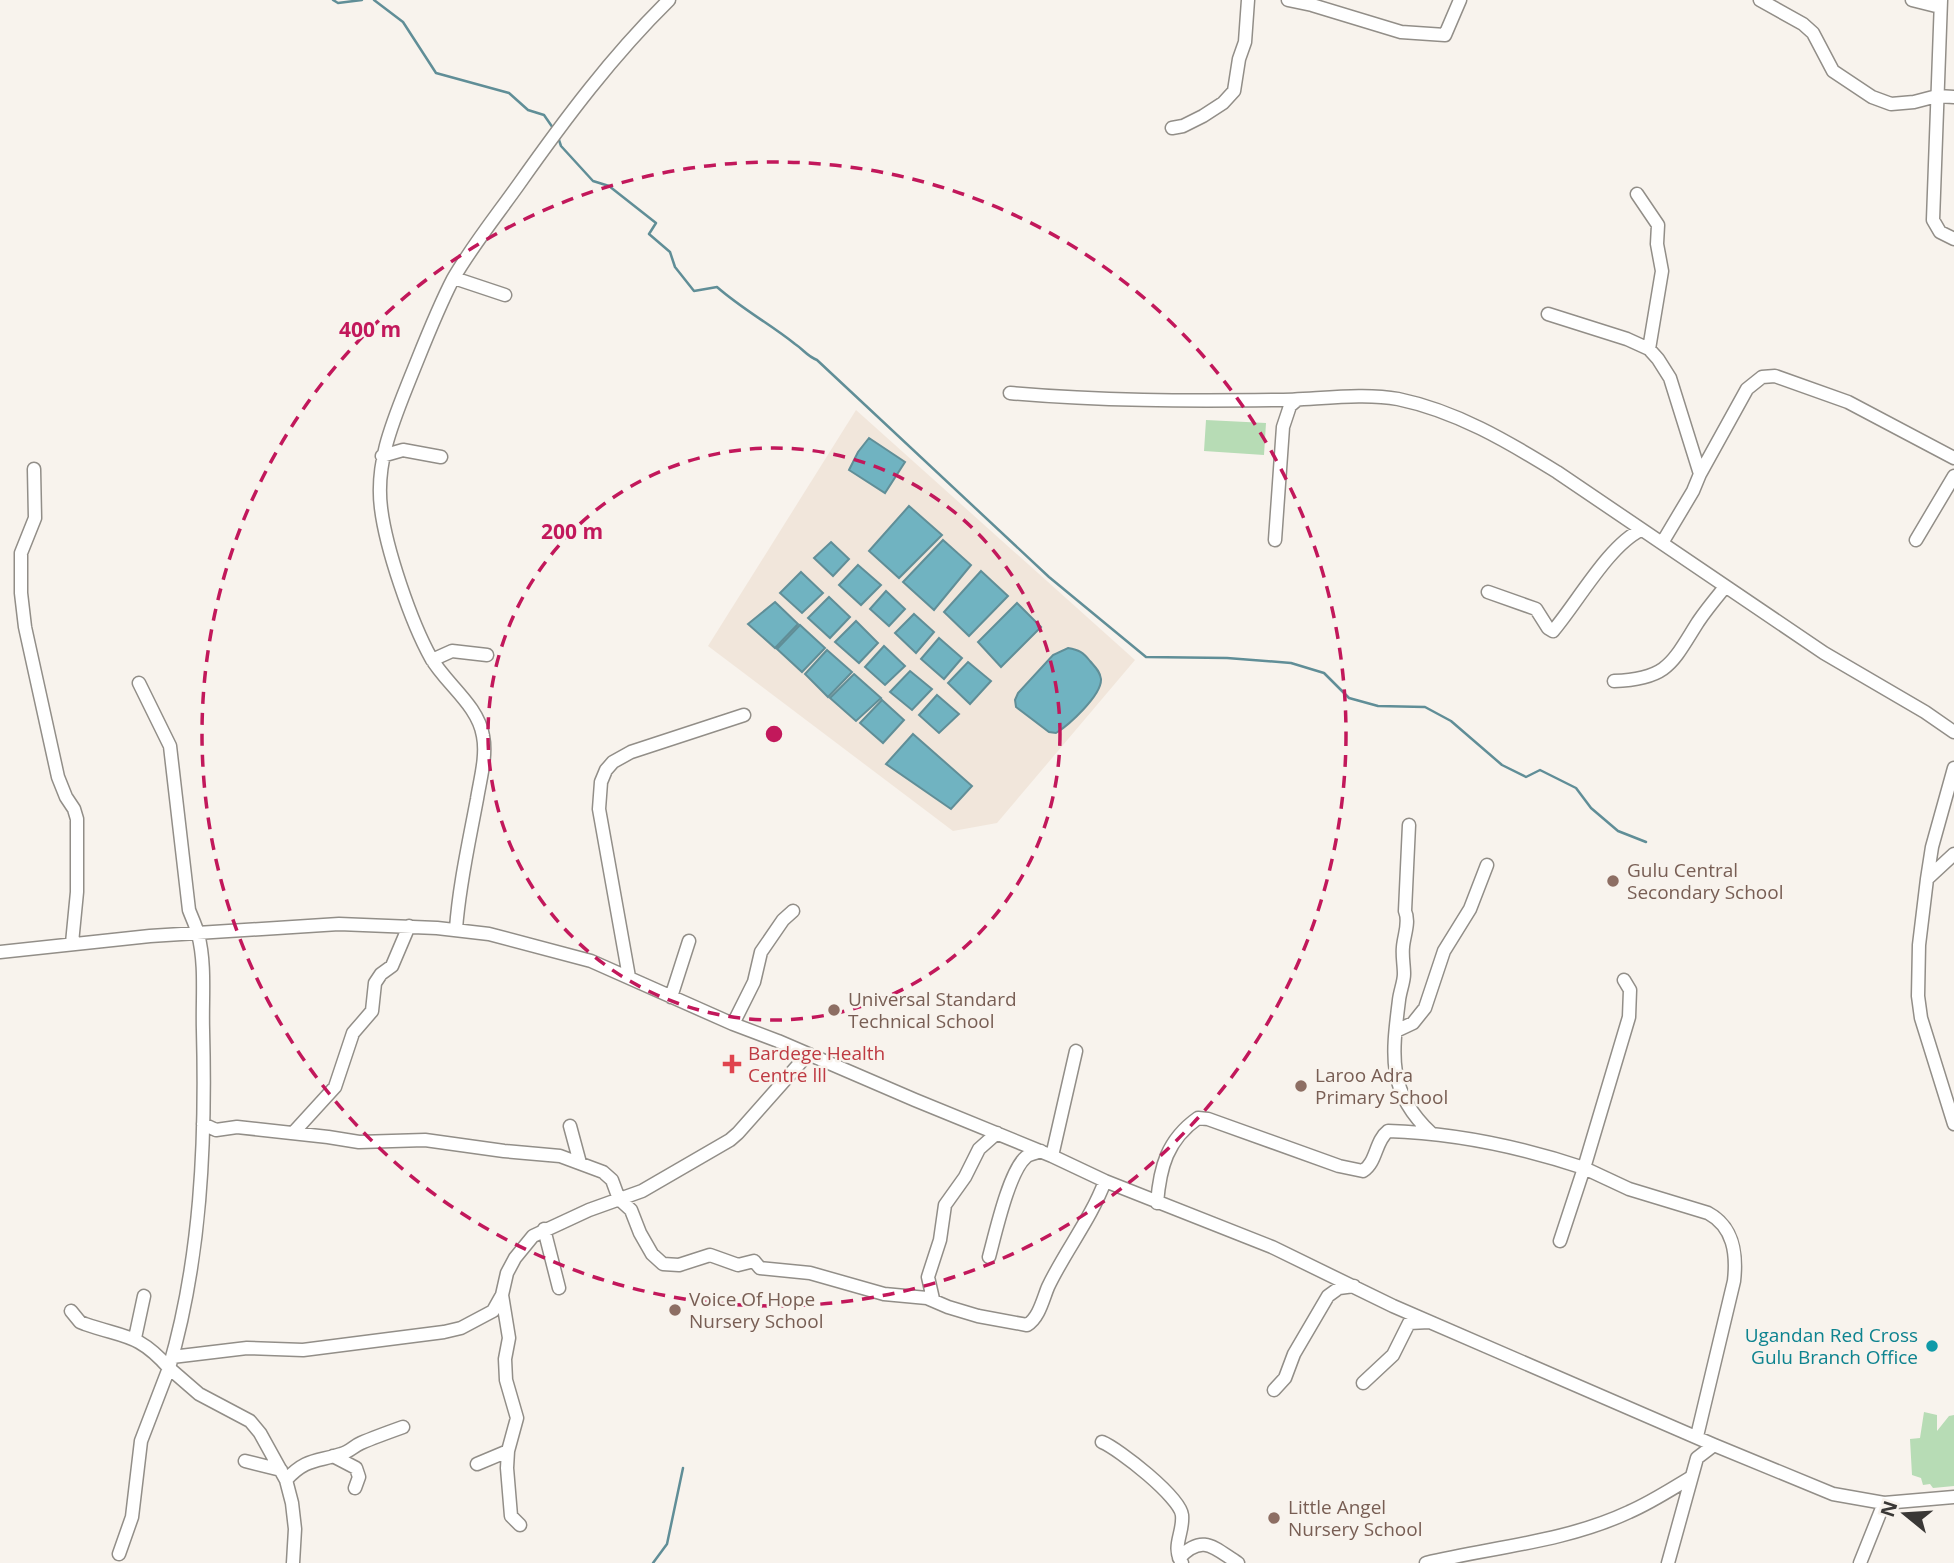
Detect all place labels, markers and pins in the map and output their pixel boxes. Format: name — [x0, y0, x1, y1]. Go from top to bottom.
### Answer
centre of rings — [762, 722, 786, 746]
place label: Gulu Central Secondary School — [1627, 857, 1784, 905]
marker: Gulu Central Secondary School — [1605, 873, 1621, 889]
place label: Universal Standard Technical School — [848, 986, 1017, 1034]
marker: Universal Standard Technical School — [826, 1002, 842, 1018]
place label: Bardege Health Centre lll — [748, 1040, 885, 1088]
marker: Bardege Health Centre lll — [722, 1054, 742, 1074]
place label: Laroo Adra Primary School — [1315, 1062, 1448, 1110]
marker: Laroo Adra Primary School — [1293, 1078, 1309, 1094]
place label: Voice Of Hope Nursery School — [689, 1286, 824, 1334]
marker: Voice Of Hope Nursery School — [667, 1302, 683, 1318]
place label: Ugandan Red Cross Gulu Branch Office — [1745, 1322, 1918, 1370]
marker: Ugandan Red Cross Gulu Branch Office — [1924, 1338, 1940, 1354]
place label: Little Angel Nursery School — [1288, 1494, 1423, 1542]
marker: Little Angel Nursery School — [1266, 1510, 1282, 1526]

